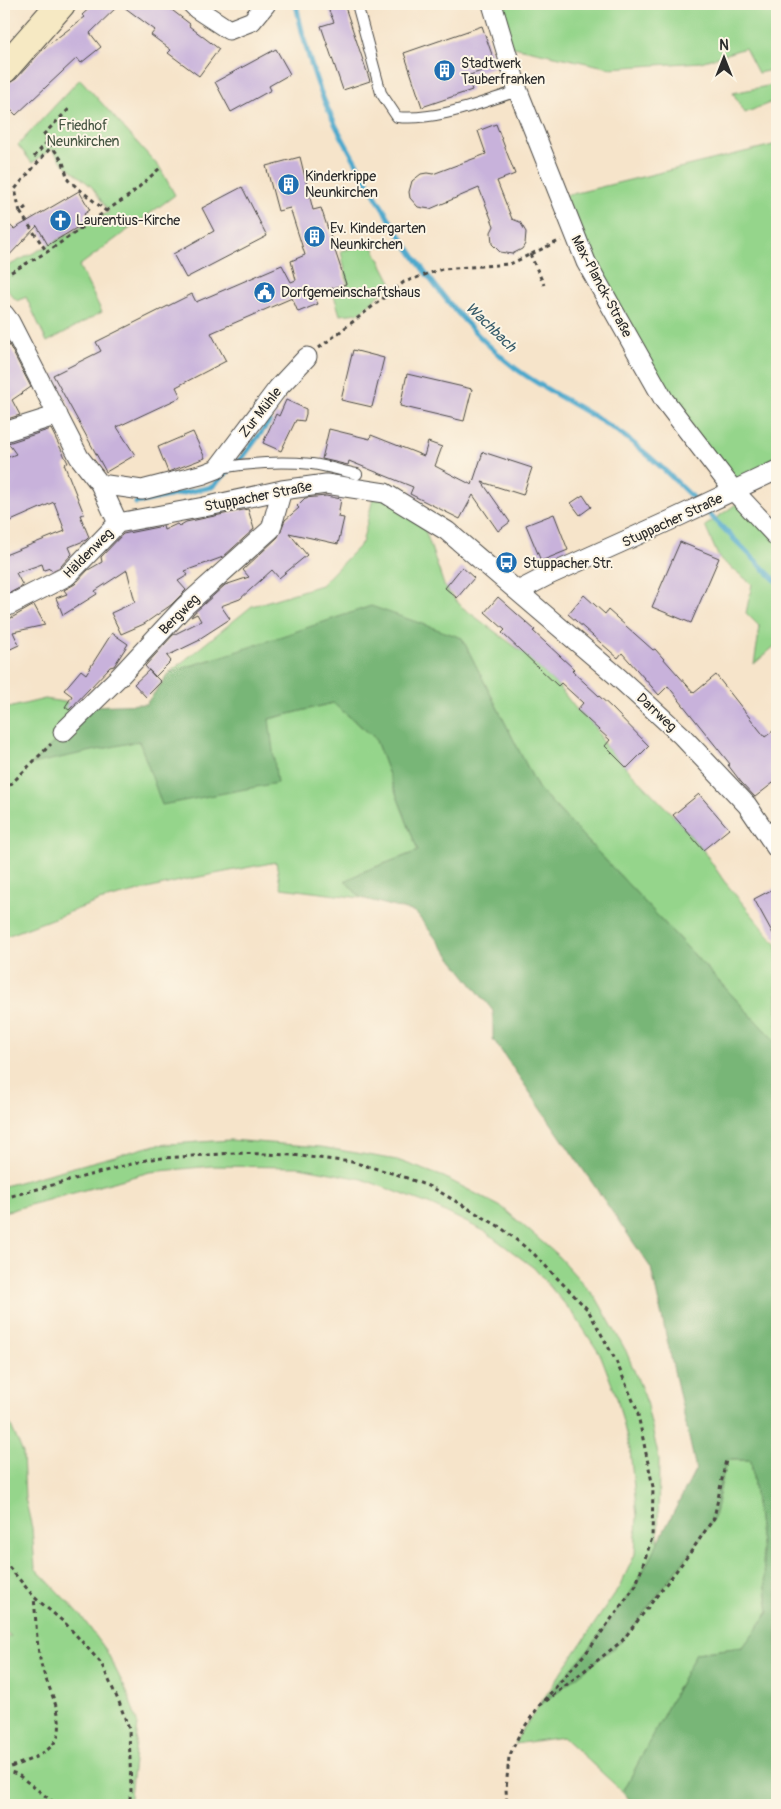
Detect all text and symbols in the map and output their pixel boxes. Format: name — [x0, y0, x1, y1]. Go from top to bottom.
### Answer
north arrow — [698, 32, 748, 82]
text: N — [719, 37, 729, 54]
place label: Stadtwerk Tauberfranken — [461, 55, 545, 88]
building icon: Stadtwerk Tauberfranken — [433, 59, 457, 83]
park label: Friedhof Neunkirchen — [47, 117, 120, 150]
place label: Kinderkrippe Neunkirchen — [305, 168, 378, 201]
building icon: Kinderkrippe Neunkirchen — [277, 172, 301, 196]
church icon: Laurentius-Kirche — [48, 208, 72, 232]
place label: Laurentius-Kirche — [76, 212, 180, 229]
place label: Ev. Kindergarten Neunkirchen — [330, 220, 426, 253]
building icon: Ev. Kindergarten Neunkirchen — [302, 224, 326, 248]
street label: Max-Planck-Straße — [568, 232, 636, 340]
public building icon: Dorfgemeinschaftshaus — [253, 280, 277, 304]
place label: Dorfgemeinschaftshaus — [281, 284, 421, 301]
water label: Wachbach — [461, 298, 521, 357]
street label: Zur Mühle — [236, 384, 285, 441]
street label: Stuppacher Straße — [203, 478, 313, 515]
street label: Stuppacher Straße — [619, 490, 725, 551]
street label: Häldenweg — [60, 525, 117, 582]
bus stop icon: Stuppacher Str. — [495, 551, 519, 575]
place label: Stuppacher Str. — [523, 555, 613, 572]
street label: Bergweg — [156, 591, 203, 638]
street label: Darrweg — [633, 690, 680, 735]

